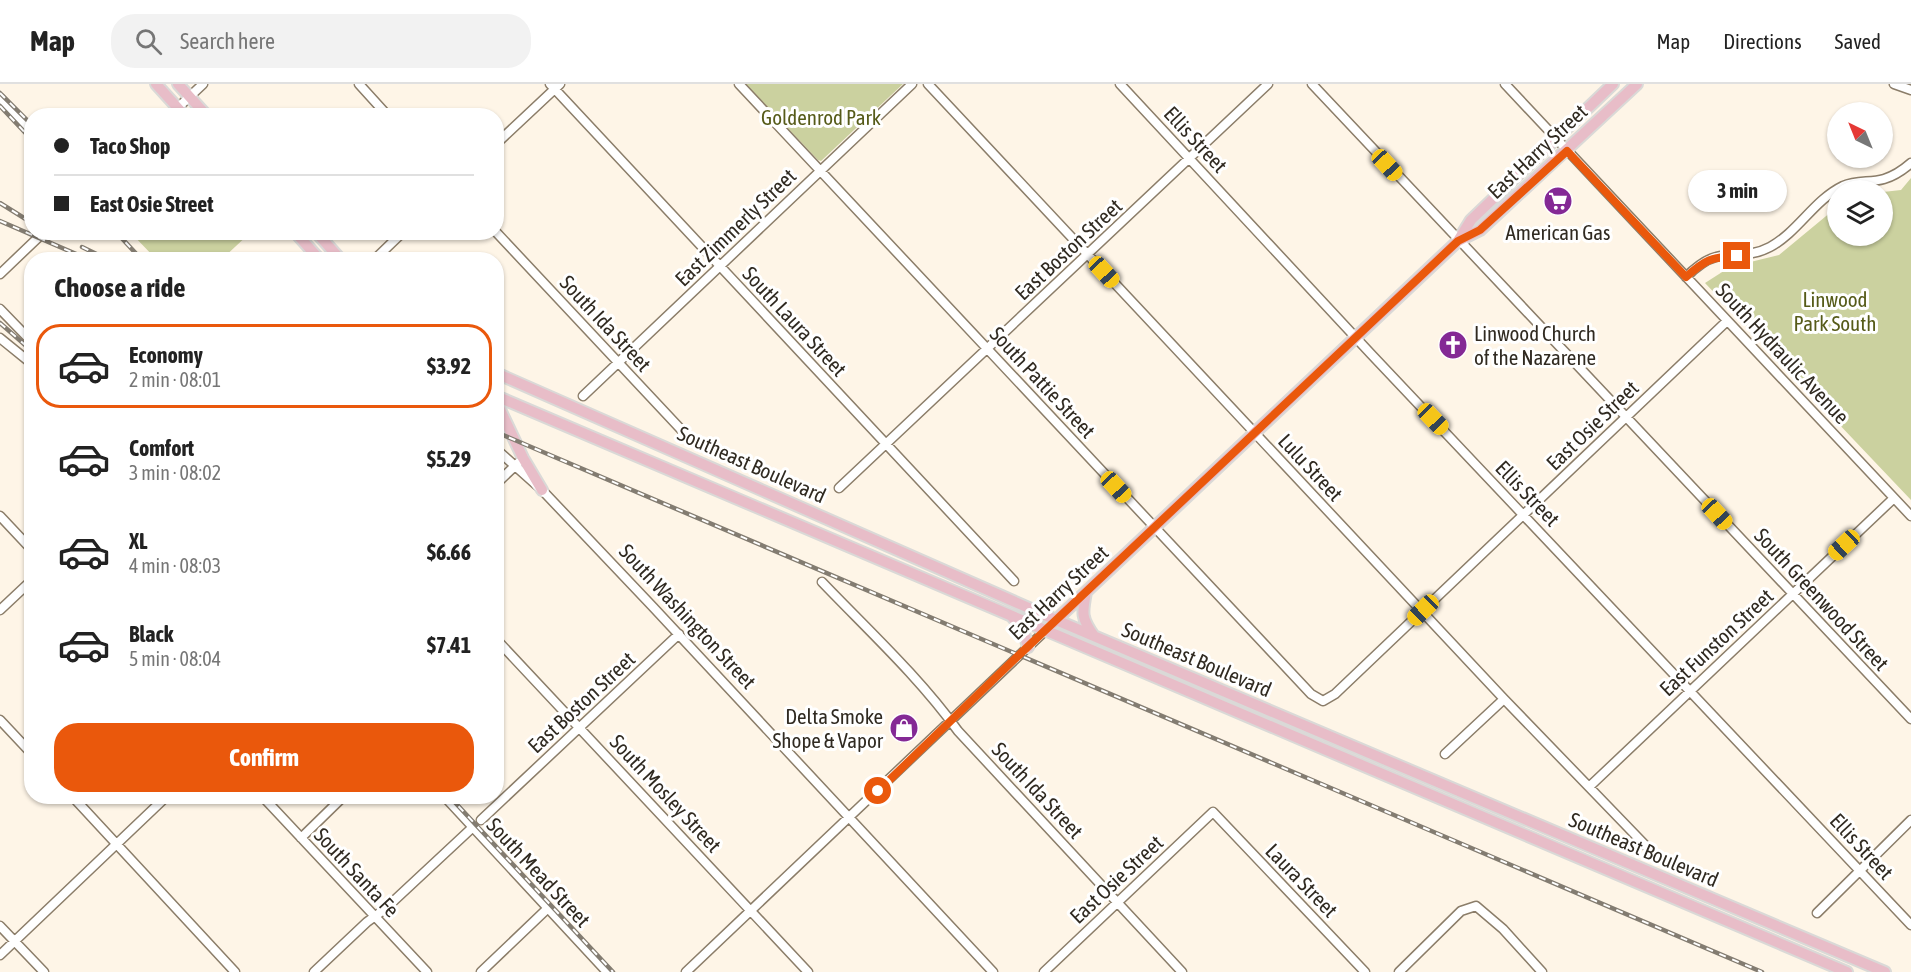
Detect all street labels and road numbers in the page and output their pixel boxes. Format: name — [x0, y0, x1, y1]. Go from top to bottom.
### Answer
street label: East Harry Street — [1482, 99, 1592, 203]
street label: Ellis Street — [1160, 101, 1232, 177]
street label: East Zimmerly Street — [670, 163, 800, 291]
street label: East Boston Street — [1010, 193, 1126, 305]
street label: South Laura Street — [738, 261, 852, 381]
street label: South Ida Street — [556, 270, 656, 376]
street label: South Hydraulic Avenue — [1712, 278, 1854, 428]
street label: South Pattie Street — [985, 322, 1101, 442]
street label: East Osie Street — [1541, 375, 1643, 475]
street label: Southeast Boulevard — [674, 421, 830, 507]
street label: Lulu Street — [1274, 428, 1348, 506]
street label: Ellis Street — [1491, 455, 1565, 531]
street label: South Greenwood Street — [1750, 523, 1894, 675]
street label: South Washington Street — [615, 539, 761, 693]
street label: East Harry Street — [1003, 540, 1113, 644]
street label: East Funston Street — [1654, 583, 1778, 701]
street label: Southeast Boulevard — [1119, 617, 1275, 701]
street label: East Boston Street — [523, 646, 639, 758]
street label: South Mosley Street — [606, 729, 726, 857]
street label: South Ida Street — [988, 737, 1088, 843]
street label: Southeast Boulevard — [1566, 807, 1722, 891]
street label: Ellis Street — [1826, 808, 1898, 884]
street label: South Mead Street — [482, 813, 596, 931]
street label: South Santa Fe — [310, 823, 404, 921]
street label: East Osie Street — [1065, 830, 1167, 928]
street label: Laura Street — [1261, 838, 1343, 922]

